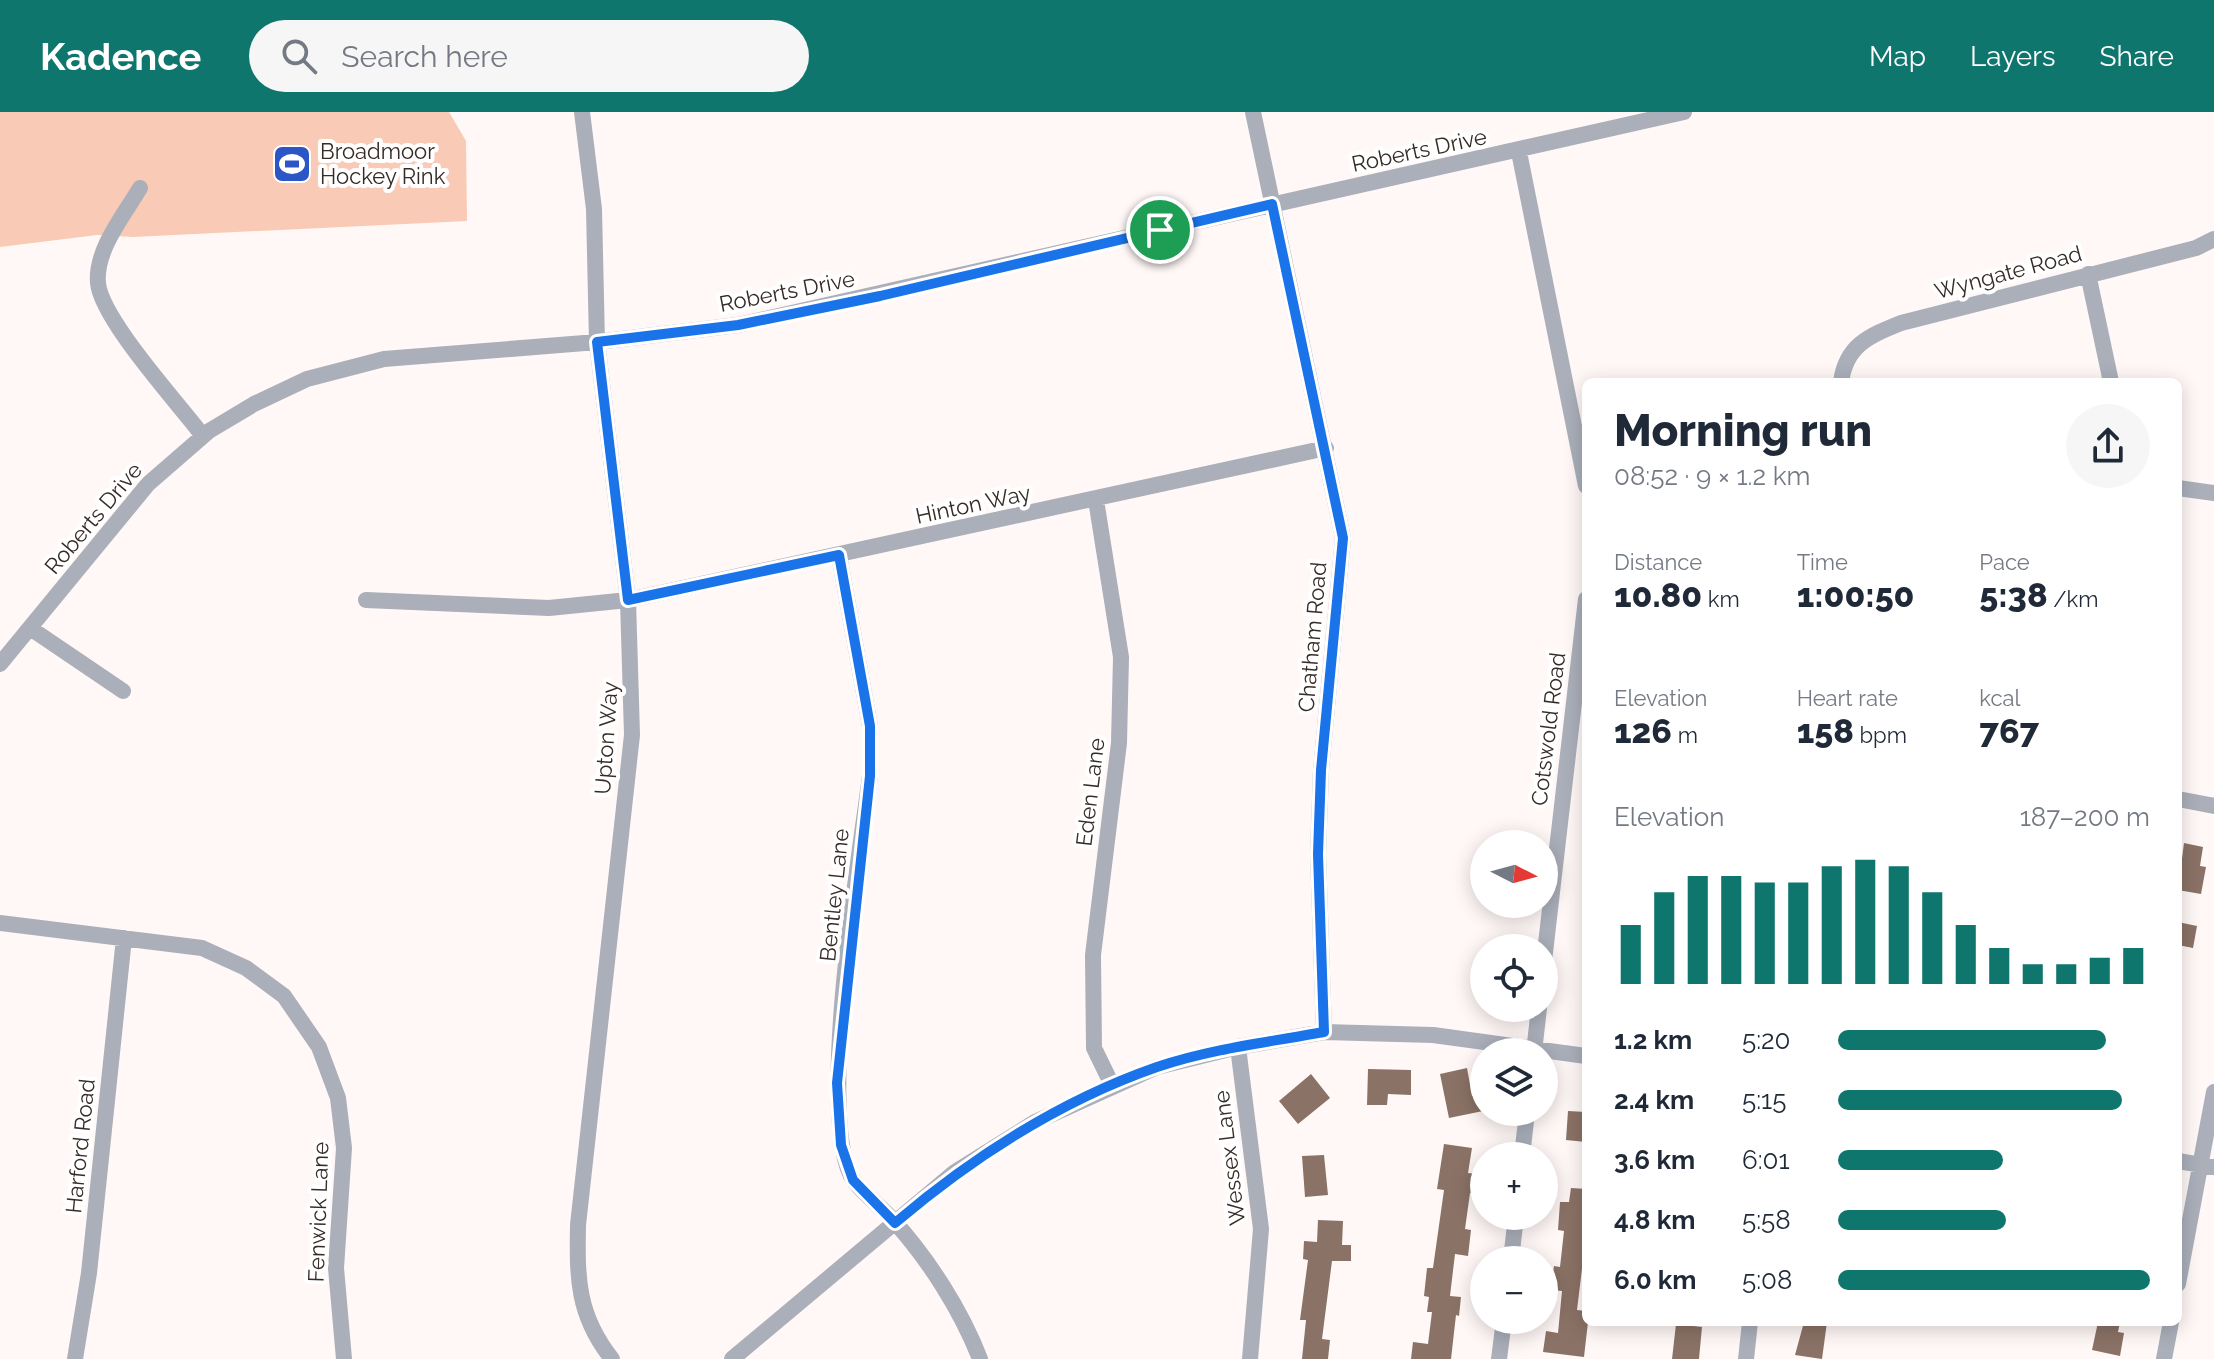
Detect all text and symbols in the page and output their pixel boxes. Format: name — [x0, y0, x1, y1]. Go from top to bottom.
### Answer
search box — [249, 20, 809, 92]
text: Kadence — [40, 34, 201, 79]
icon: search — [277, 34, 321, 78]
text: Search here — [341, 39, 508, 74]
text: Map — [1869, 40, 1926, 73]
text: Layers — [1970, 40, 2056, 73]
text: Share — [2100, 40, 2174, 73]
street label: Roberts Drive — [1349, 123, 1489, 177]
place label: Broadmoor Hockey Rink — [320, 138, 446, 189]
sports icon: Broadmoor Hockey Rink — [271, 143, 313, 185]
pin — [1126, 196, 1194, 264]
icon: arrive — [1138, 208, 1182, 252]
street label: Wyngate Road — [1931, 240, 2085, 304]
street label: Roberts Drive — [717, 265, 857, 317]
button: share — [2066, 404, 2150, 488]
text: Morning run — [1614, 405, 1872, 456]
street label: Roberts Drive — [39, 457, 147, 579]
text: 08:52 · 9 × 1.2 km — [1614, 461, 1810, 491]
street label: Hinton Way — [913, 479, 1033, 529]
text: Distance — [1614, 549, 1702, 575]
text: Time — [1797, 549, 1848, 575]
text: Pace — [1979, 549, 2030, 575]
street label: Chatham Road — [1292, 561, 1332, 713]
text: 10.80 — [1614, 575, 1702, 615]
text: 1:00:50 — [1797, 575, 1915, 615]
text: 5:38 — [1979, 575, 2048, 615]
text: km — [1702, 586, 1740, 612]
text: /km — [2048, 586, 2098, 612]
street label: Cotswold Road — [1526, 651, 1570, 807]
street label: Upton Way — [589, 681, 623, 795]
text: Elevation — [1614, 685, 1707, 711]
text: Heart rate — [1797, 685, 1898, 711]
text: kcal — [1979, 685, 2020, 711]
text: 126 — [1614, 711, 1672, 751]
text: 158 — [1797, 711, 1854, 751]
text: 767 — [1979, 711, 2039, 751]
text: m — [1672, 722, 1698, 748]
text: bpm — [1854, 722, 1907, 748]
street label: Eden Lane — [1070, 736, 1110, 848]
text: Elevation — [1614, 802, 1724, 832]
text: 187–200 m — [2020, 802, 2150, 832]
street label: Bentley Lane — [814, 827, 854, 963]
north arrow — [1470, 830, 1558, 918]
map controls — [1470, 830, 1558, 1334]
button: locate — [1470, 934, 1558, 1022]
text: 1.2 km — [1614, 1025, 1692, 1055]
text: 5:20 — [1742, 1025, 1791, 1055]
button: layers — [1470, 1038, 1558, 1126]
street label: Harford Road — [60, 1077, 100, 1215]
text: 2.4 km — [1614, 1085, 1694, 1115]
text: 5:15 — [1742, 1085, 1786, 1115]
street label: Wessex Lane — [1208, 1089, 1250, 1227]
street label: Fenwick Lane — [303, 1141, 333, 1283]
button: + — [1470, 1142, 1558, 1230]
text: 3.6 km — [1614, 1145, 1695, 1175]
text: 6:01 — [1742, 1145, 1790, 1175]
text: 4.8 km — [1614, 1205, 1695, 1235]
text: 5:58 — [1742, 1205, 1791, 1235]
button: − — [1470, 1246, 1558, 1334]
text: 6.0 km — [1614, 1265, 1697, 1295]
text: 5:08 — [1742, 1265, 1792, 1295]

